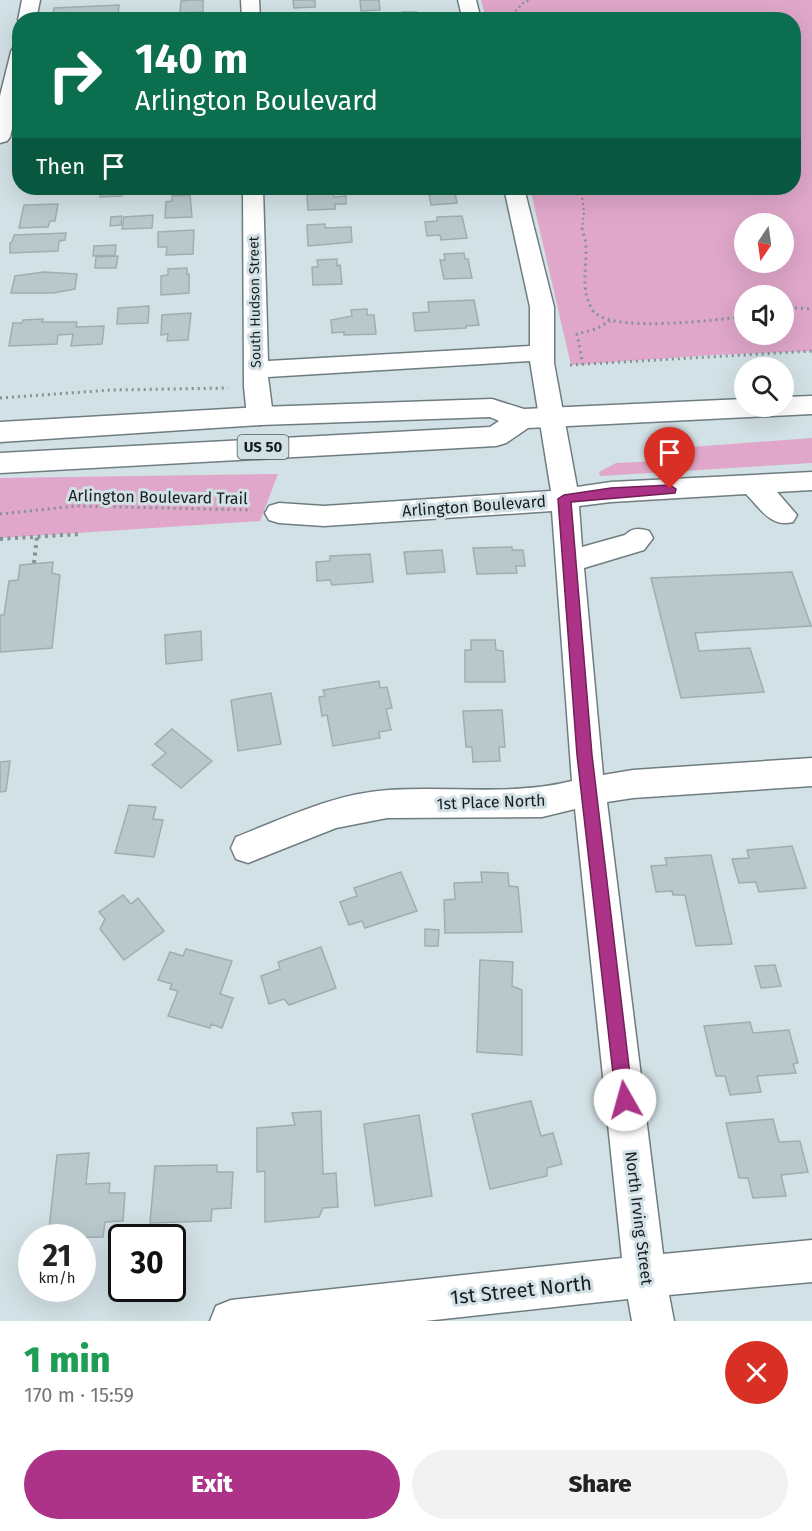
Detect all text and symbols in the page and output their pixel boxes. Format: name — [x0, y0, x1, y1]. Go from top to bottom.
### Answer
text: 140 m — [135, 34, 248, 84]
icon: right — [36, 36, 114, 114]
text: Arlington Boulevard — [135, 85, 378, 117]
icon: arrive — [97, 150, 130, 183]
text: Then — [36, 153, 85, 180]
north arrow — [734, 213, 794, 273]
map controls — [734, 213, 794, 417]
street label: South Hudson Street — [245, 235, 265, 368]
button: sound — [734, 285, 794, 345]
button: search — [734, 357, 794, 417]
pin — [644, 427, 695, 489]
road number: US 50 — [238, 435, 288, 459]
icon: arrive — [653, 436, 686, 469]
street label: Arlington Boulevard Trail — [68, 486, 248, 508]
street label: Arlington Boulevard — [402, 492, 546, 520]
street label: 1st Place North — [436, 791, 546, 813]
position arrow — [593, 1068, 657, 1132]
street label: North Irving Street — [621, 1150, 657, 1286]
speed limit sign: 30 — [108, 1224, 186, 1302]
text: 21 — [43, 1238, 71, 1274]
text: km/h — [38, 1269, 76, 1287]
street label: 1st Street North — [449, 1271, 593, 1309]
text: 1 min — [24, 1338, 110, 1382]
button: close — [725, 1341, 788, 1404]
text: 170 m · 15:59 — [24, 1383, 134, 1407]
button: Exit — [24, 1450, 400, 1519]
button: Share — [412, 1450, 788, 1519]

